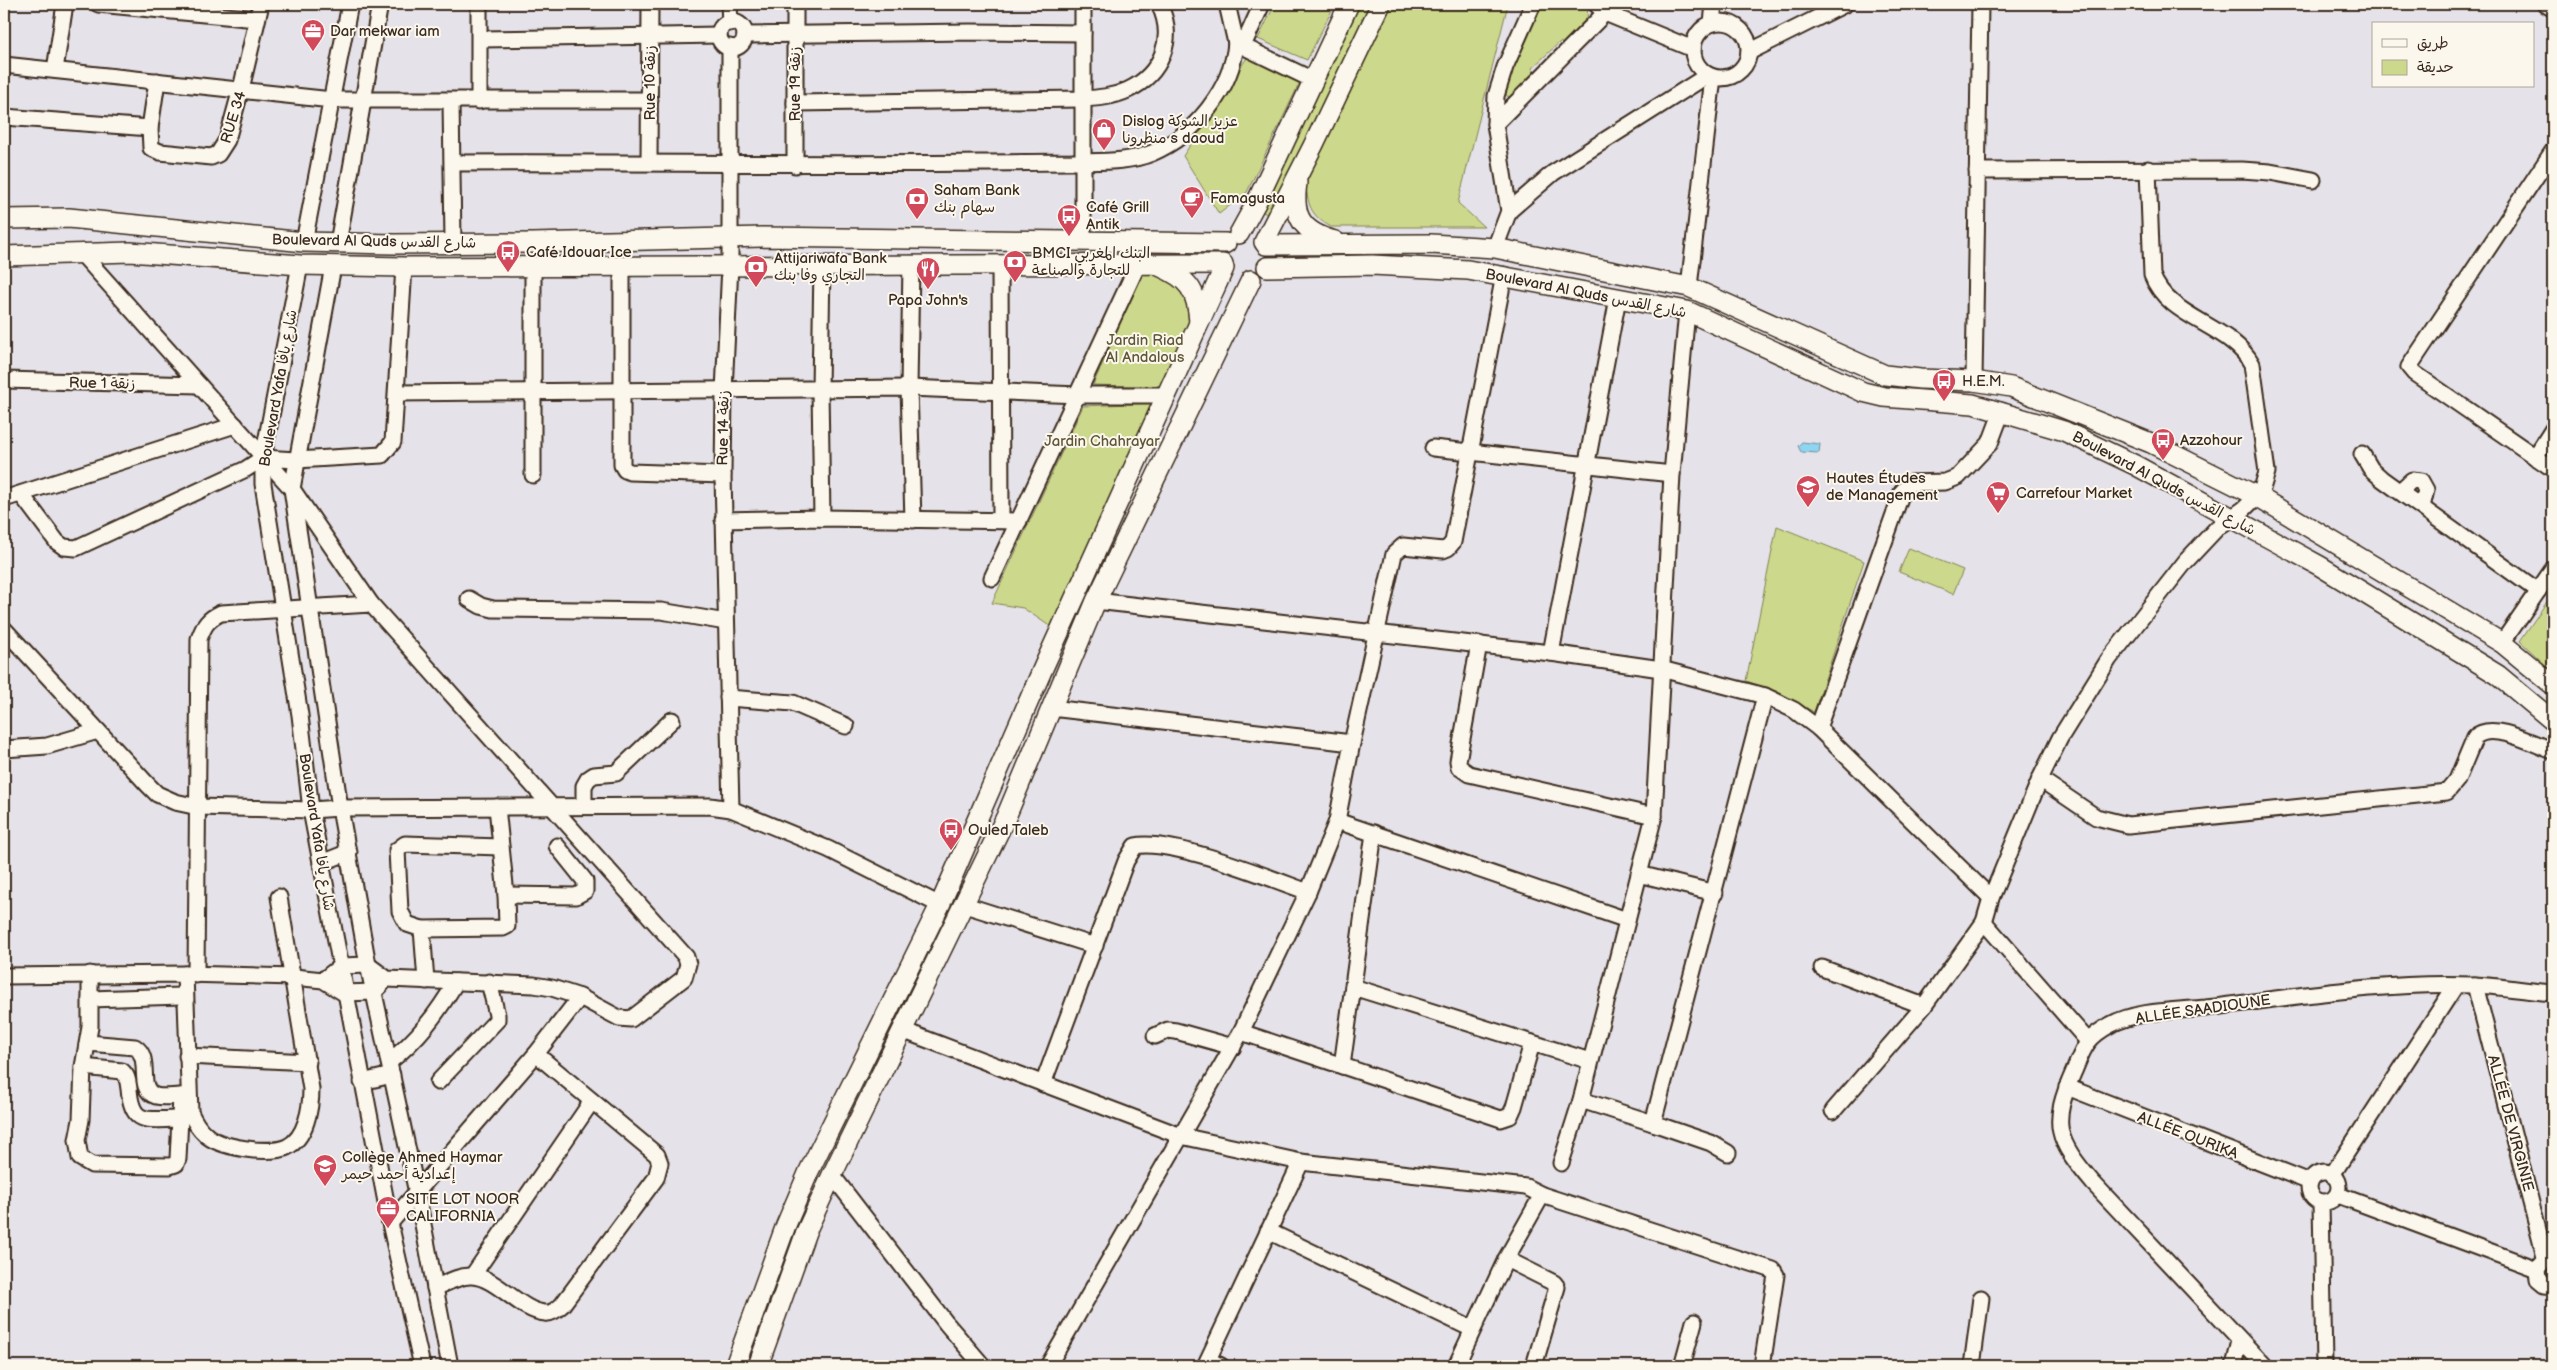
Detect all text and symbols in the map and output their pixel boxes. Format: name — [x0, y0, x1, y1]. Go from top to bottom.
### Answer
office icon: Dar mekwar iam — [300, 18, 326, 52]
place label: Dar mekwar iam — [330, 22, 440, 41]
legend — [2372, 22, 2534, 88]
text: طريق — [2417, 34, 2449, 53]
street label: Rue 10 زنقة — [641, 45, 660, 121]
street label: Rue 19 زنقة — [786, 46, 805, 122]
text: حديقة — [2417, 58, 2454, 77]
street label: RUE 34 — [217, 89, 250, 146]
place label: Dislog عزيز الشوكة منظرونا s daoud — [1122, 112, 1238, 148]
shop icon: Dislog عزيز الشوكة منظرونا s daoud — [1091, 117, 1117, 151]
place label: Saham Bank سهام بنك — [934, 181, 1020, 219]
cafe icon: Famagusta — [1179, 185, 1205, 219]
bank icon: Saham Bank سهام بنك — [904, 186, 930, 220]
place label: Famagusta — [1210, 189, 1285, 208]
place label: Café Grill Antik — [1086, 198, 1149, 234]
bus stop icon: Café Grill Antik — [1056, 203, 1082, 237]
street label: Boulevard Al Quds شارع القدس — [272, 230, 476, 253]
bus stop icon: Café Idouar Ice — [495, 239, 521, 273]
place label: Café Idouar Ice — [526, 243, 632, 262]
place label: BMCI البنك المغربي للتجارة والصناعة — [1032, 244, 1150, 280]
place label: Attijariwafa Bank التجاري وفا بنك — [774, 249, 887, 286]
bank icon: BMCI البنك المغربي للتجارة والصناعة — [1002, 249, 1028, 283]
bank icon: Attijariwafa Bank التجاري وفا بنك — [743, 254, 769, 288]
restaurant icon: Papa John's — [915, 256, 941, 290]
street label: Boulevard Al Quds شارع القدس — [1484, 265, 1688, 322]
place label: Papa John's — [888, 291, 969, 310]
street label: Boulevard Yafa شارع يافا — [255, 308, 302, 468]
park label: Jardin Riad Al Andalous — [1106, 331, 1185, 367]
bus stop icon: H.E.M. — [1931, 368, 1957, 402]
place label: H.E.M. — [1962, 372, 2005, 391]
street label: Rue 1 زنقة — [69, 373, 135, 394]
street label: Rue 14 زنقة — [713, 390, 734, 466]
street label: Boulevard Al Quds شارع القدس — [2069, 427, 2259, 540]
bus stop icon: Azzohour — [2150, 427, 2176, 461]
place label: Azzohour — [2180, 431, 2243, 450]
park label: Jardin Chahrayar — [1044, 432, 1160, 451]
place label: Hautes Études de Management — [1826, 469, 1938, 505]
school or university icon: Hautes Études de Management — [1795, 474, 1821, 508]
supermarket icon: Carrefour Market — [1985, 480, 2011, 514]
place label: Carrefour Market — [2016, 484, 2133, 503]
street label: Boulevard Yafa شارع يافا — [295, 752, 338, 912]
bus stop icon: Ouled Taleb — [938, 817, 964, 851]
place label: Ouled Taleb — [968, 821, 1049, 840]
street label: ALLÉE SAADIOUNE — [2134, 991, 2272, 1028]
street label: ALLÉE DE VIRGINIE — [2483, 1053, 2538, 1194]
street label: ALLÉE OURIKA — [2135, 1108, 2242, 1164]
place label: Collège Ahmed Haymar إعدادية أحمد حيمر — [340, 1148, 503, 1184]
school or university icon: Collège Ahmed Haymar إعدادية أحمد حيمر — [312, 1153, 338, 1187]
place label: SITE LOT NOOR CALIFORNIA — [406, 1190, 520, 1226]
office icon: SITE LOT NOOR CALIFORNIA — [375, 1195, 401, 1229]

